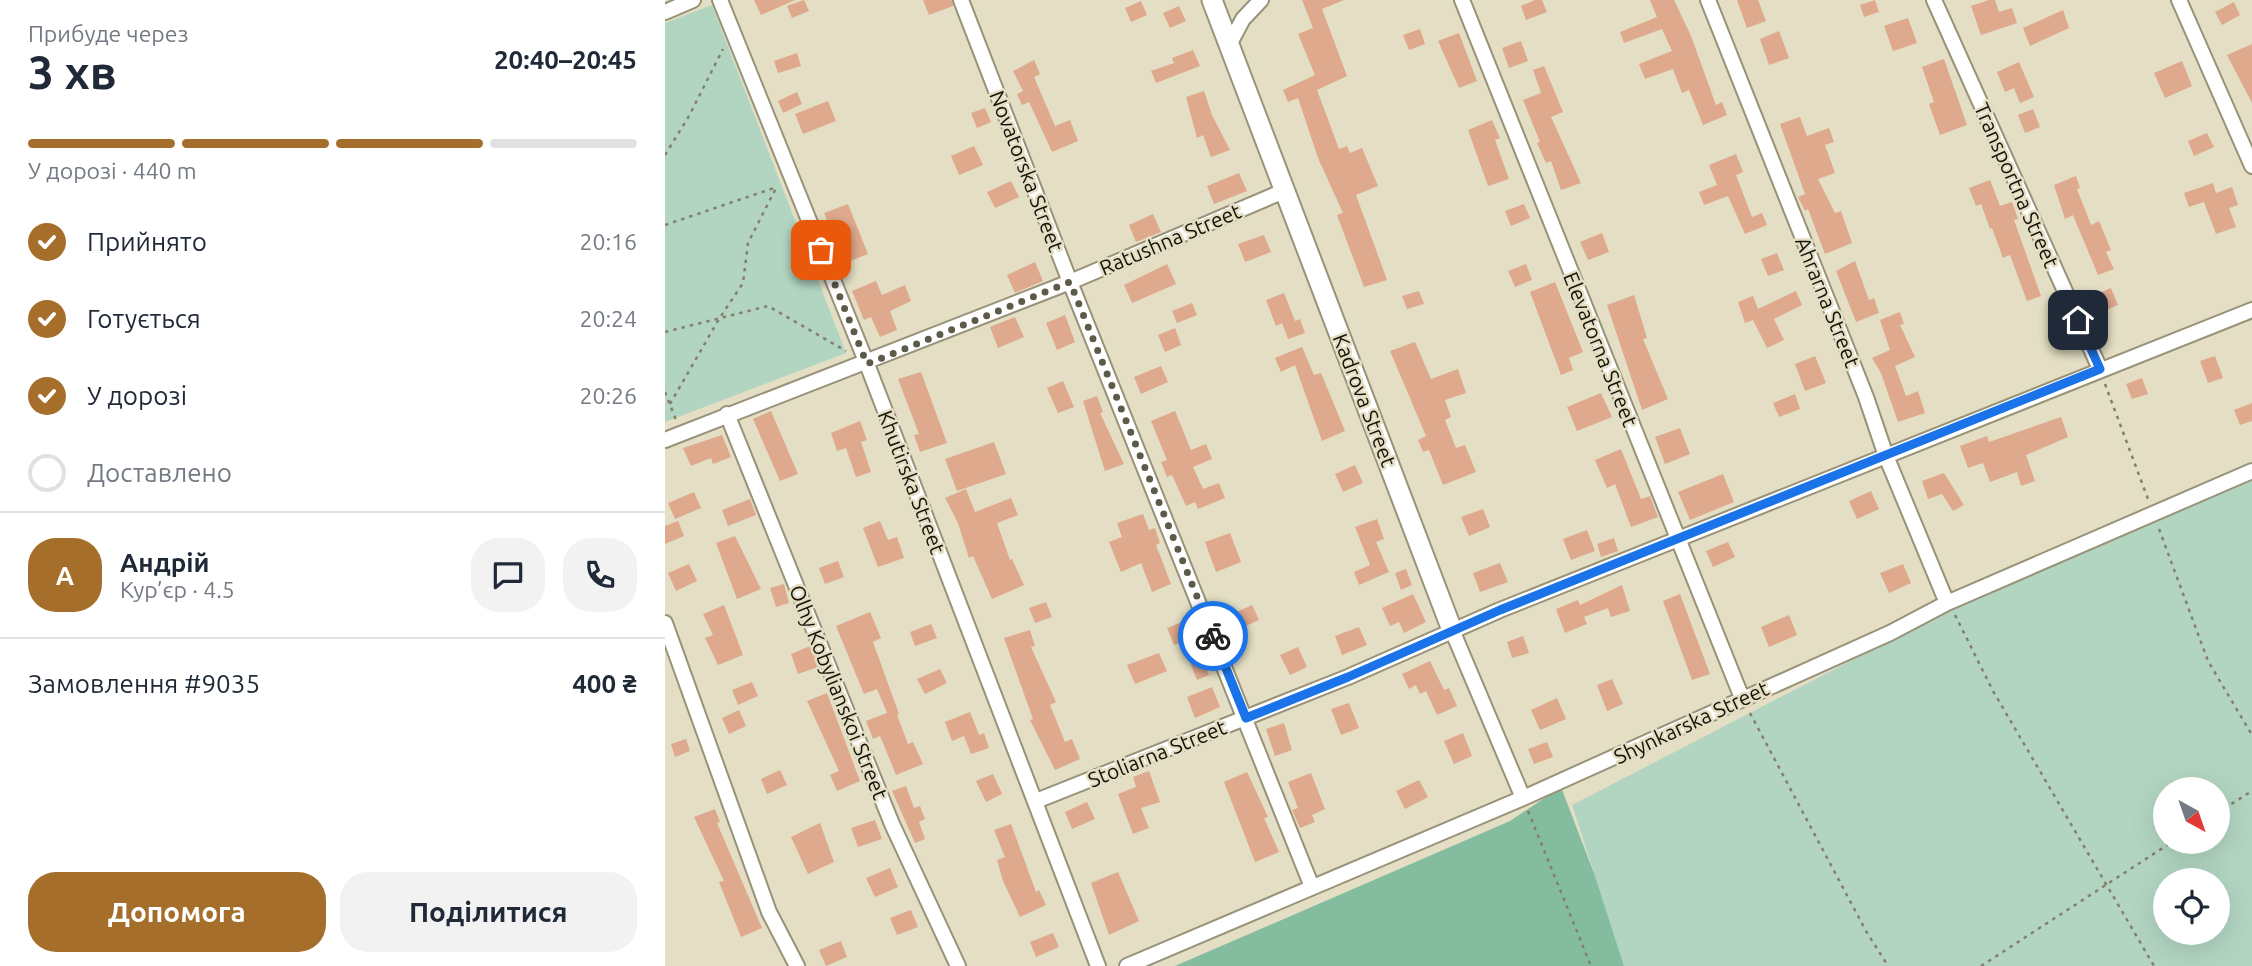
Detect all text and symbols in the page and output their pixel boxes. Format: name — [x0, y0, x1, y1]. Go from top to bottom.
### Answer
text: Прибуде через — [28, 21, 189, 46]
text: 20:40–20:45 — [494, 45, 637, 74]
text: 3 хв — [28, 46, 117, 98]
street label: Novatorska Street — [985, 87, 1069, 255]
street label: Transportna Street — [1970, 99, 2064, 271]
text: У дорозі · 440 m — [28, 158, 197, 183]
street label: Ratushna Street — [1096, 198, 1244, 280]
pin — [791, 220, 851, 280]
icon: check — [28, 223, 66, 261]
text: Прийнято — [87, 227, 207, 256]
text: 20:16 — [579, 229, 637, 254]
icon: bag — [802, 231, 840, 269]
street label: Ahrarna Street — [1791, 233, 1865, 371]
street label: Elevatorna Street — [1559, 268, 1643, 430]
pin — [2048, 290, 2108, 350]
icon: check — [28, 300, 66, 338]
icon: home — [2059, 301, 2097, 339]
text: Готується — [87, 304, 201, 333]
text: 20:24 — [579, 306, 637, 331]
street label: Kadrova Street — [1329, 330, 1401, 470]
icon: check — [28, 377, 66, 415]
text: У дорозі — [87, 381, 187, 410]
text: 20:26 — [579, 383, 637, 408]
street label: Khutirska Street — [874, 407, 950, 557]
text: Доставлено — [87, 458, 232, 487]
button: chat — [471, 538, 545, 612]
button: phone — [563, 538, 637, 612]
text: Андрій — [120, 548, 209, 577]
text: А — [56, 561, 74, 590]
text: Кур’єр · 4.5 — [120, 577, 235, 602]
street label: Olhy Kobylianskoi Street — [785, 581, 893, 803]
courier — [1178, 601, 1248, 671]
icon: bike — [1194, 617, 1232, 655]
text: Замовлення #9035 — [28, 669, 260, 698]
text: 400 ₴ — [572, 669, 637, 698]
street label: Shynkarska Street — [1610, 676, 1772, 768]
street label: Stoliarna Street — [1084, 714, 1230, 792]
north arrow — [2153, 777, 2229, 854]
map controls — [2153, 777, 2230, 945]
button: locate — [2153, 868, 2230, 945]
button: Допомога — [28, 872, 326, 952]
button: Поділитися — [340, 872, 637, 952]

